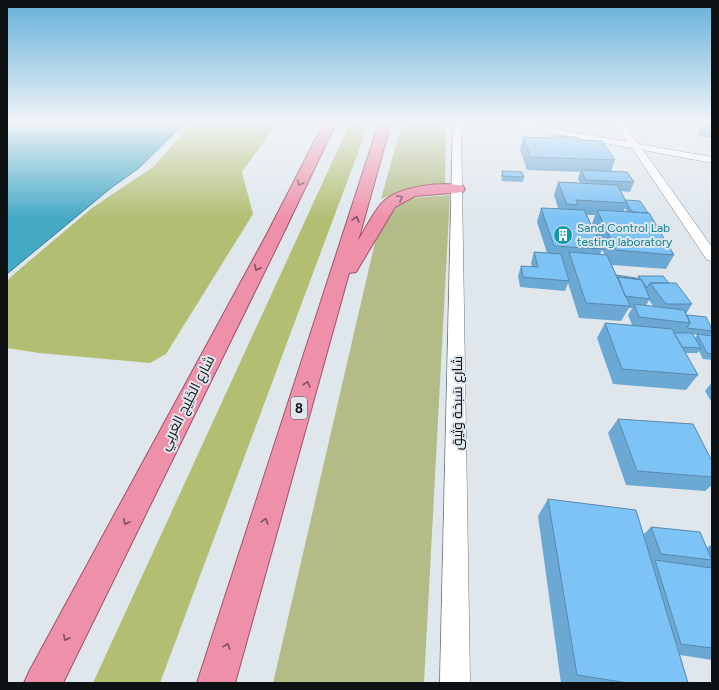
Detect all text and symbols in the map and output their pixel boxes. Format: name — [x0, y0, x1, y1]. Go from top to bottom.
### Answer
one-way arrow — [298, 179, 305, 186]
one-way arrow — [396, 195, 403, 203]
one-way arrow — [351, 215, 360, 222]
place label: Sand Control Lab testing laboratory — [577, 221, 673, 249]
building icon: Sand Control Lab testing laboratory — [552, 224, 574, 246]
one-way arrow — [254, 264, 262, 271]
street label: شارع الخَلِيج العَربِي — [156, 353, 221, 455]
street label: شارع سَبخة وَثِيق — [449, 356, 466, 450]
one-way arrow — [302, 380, 311, 387]
road number: 8 — [291, 397, 307, 419]
one-way arrow — [123, 518, 130, 526]
one-way arrow — [260, 518, 269, 525]
one-way arrow — [63, 634, 71, 641]
one-way arrow — [222, 642, 231, 649]

